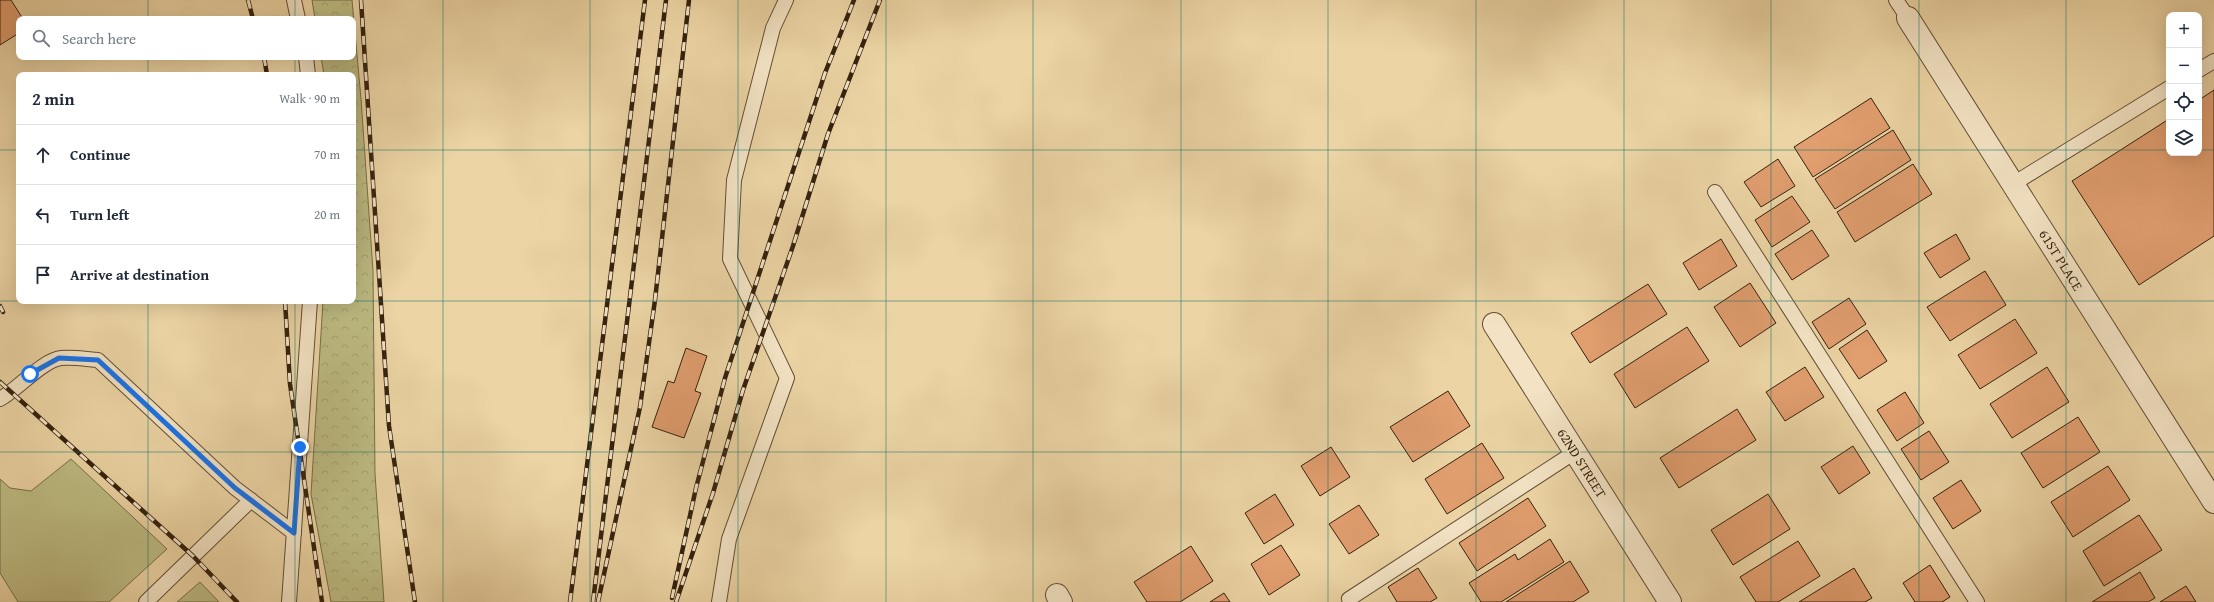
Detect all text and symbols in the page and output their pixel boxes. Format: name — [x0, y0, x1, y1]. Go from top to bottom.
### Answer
map controls — [2166, 12, 2202, 156]
button: + — [2166, 12, 2202, 48]
search box — [16, 16, 356, 60]
icon: search — [30, 27, 52, 49]
text: Search here — [62, 28, 136, 49]
button: − — [2166, 48, 2202, 84]
button: locate — [2166, 84, 2202, 120]
text: 2 min — [32, 86, 74, 111]
text: Walk · 90 m — [279, 89, 340, 108]
button: layers — [2166, 120, 2202, 156]
icon: ahead — [32, 144, 54, 166]
text: Continue — [70, 144, 131, 165]
text: 70 m — [314, 145, 340, 164]
icon: left — [32, 204, 54, 226]
text: Turn left — [70, 204, 129, 225]
text: 20 m — [314, 205, 340, 224]
street label: 61ST PLACE — [2034, 226, 2088, 294]
icon: arrive — [32, 264, 54, 286]
text: Arrive at destination — [70, 264, 209, 285]
route start — [21, 365, 39, 383]
street label: 62ND STREET — [1553, 424, 1611, 502]
route end — [291, 438, 309, 456]

